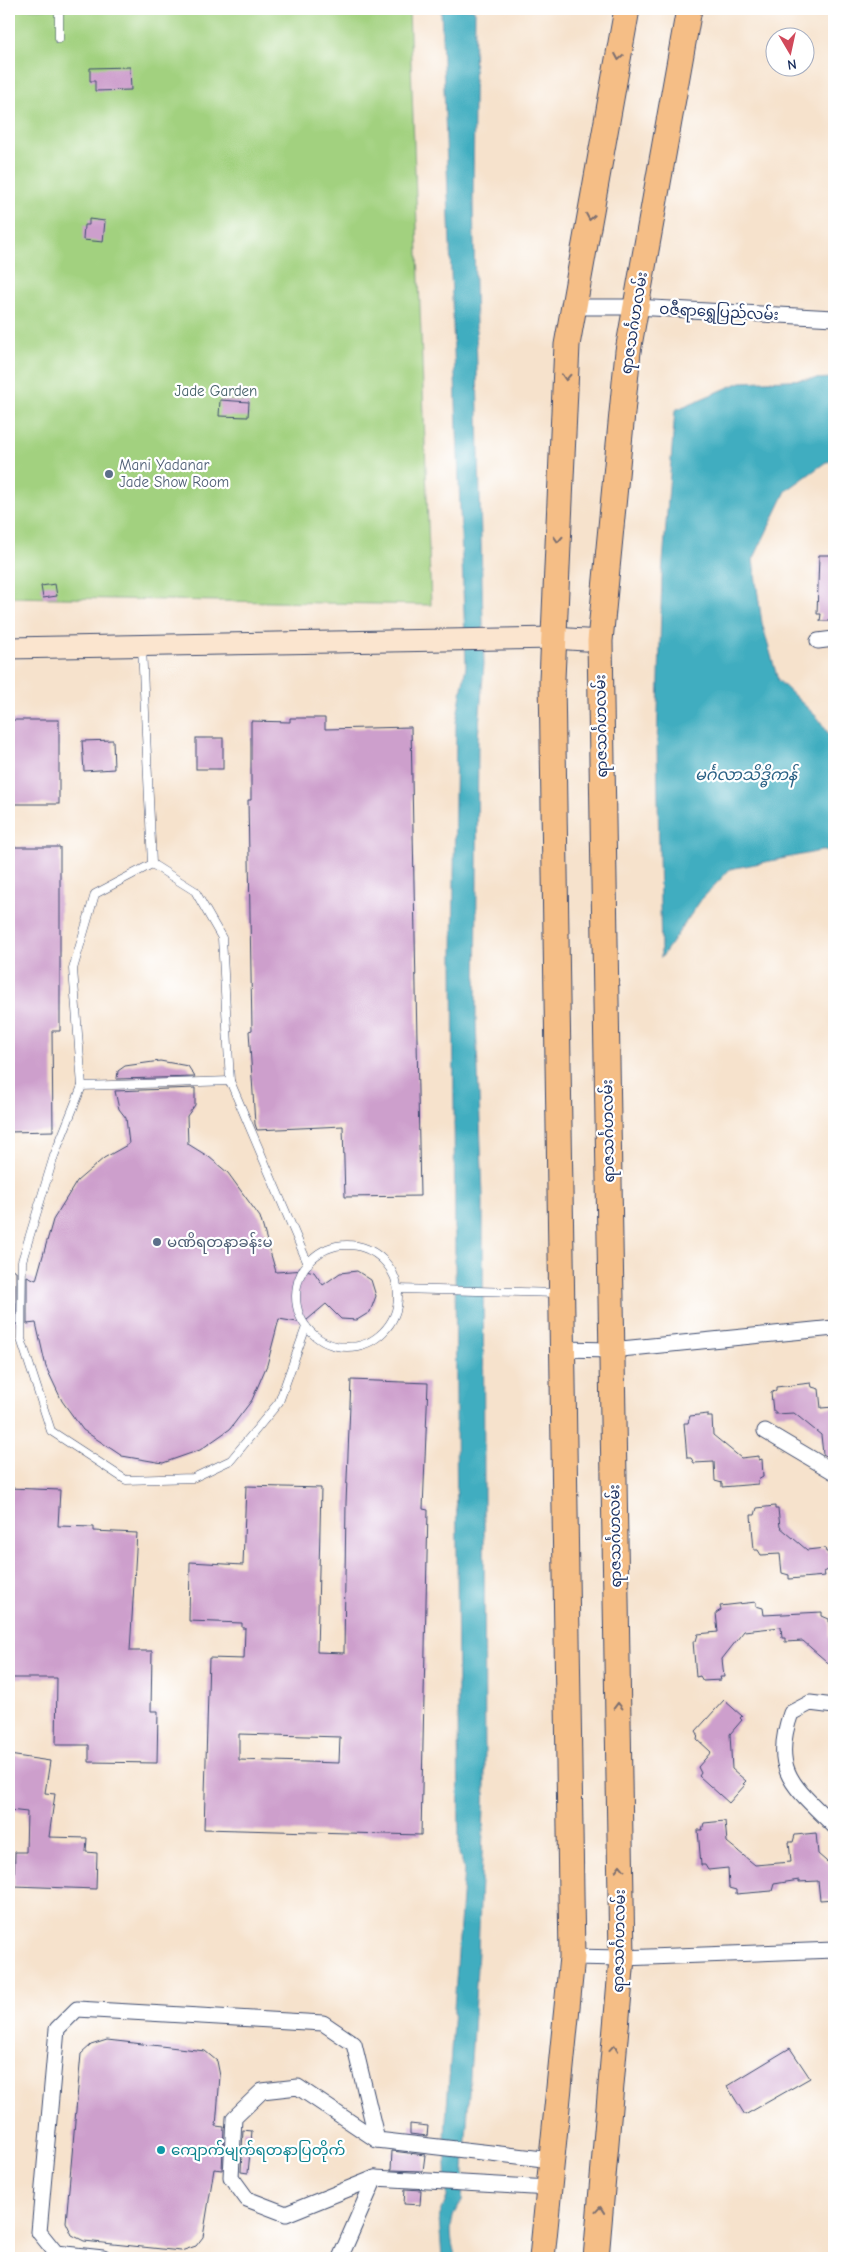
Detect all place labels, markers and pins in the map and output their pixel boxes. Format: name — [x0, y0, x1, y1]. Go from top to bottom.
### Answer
place label: Mani Yadanar Jade Show Room — [119, 456, 229, 491]
marker: Mani Yadanar Jade Show Room — [103, 468, 115, 480]
place label: မဏိရတနာခန်းမ — [167, 1232, 273, 1254]
marker: မဏိရတနာခန်းမ — [151, 1236, 163, 1248]
place label: ကျောက်မျက်ရတနာပြတိုက် — [171, 2140, 346, 2162]
marker: ကျောက်မျက်ရတနာပြတိုက် — [155, 2144, 167, 2156]

